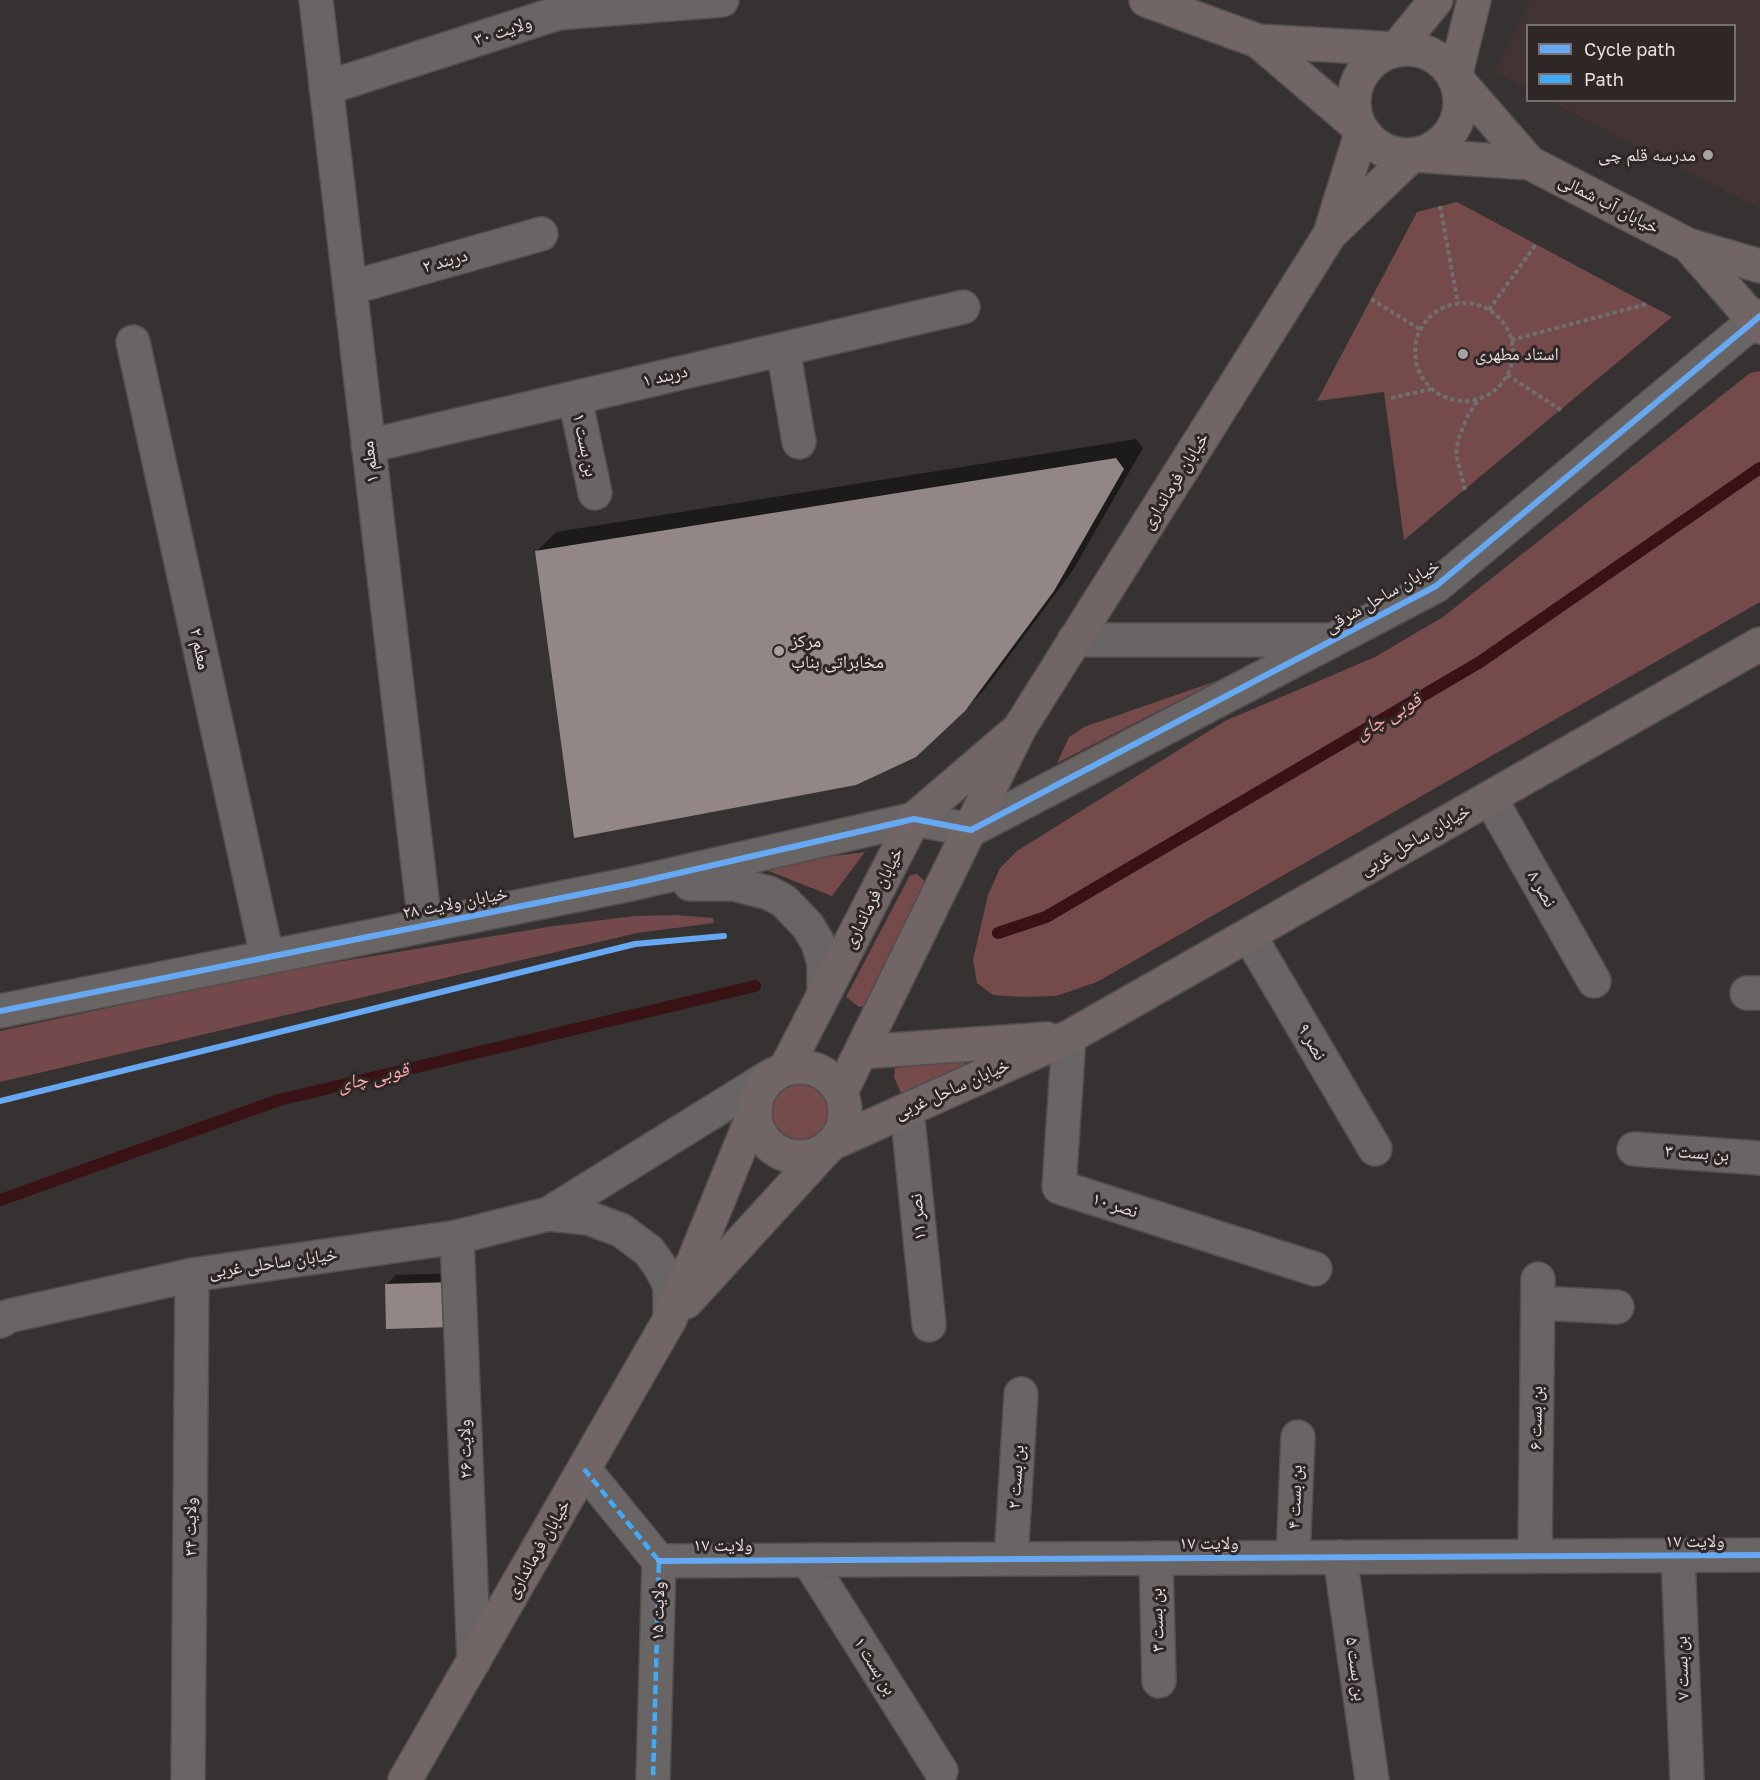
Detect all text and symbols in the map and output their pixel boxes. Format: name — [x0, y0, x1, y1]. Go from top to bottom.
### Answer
street label: ولایت ۳۰ — [471, 12, 535, 50]
legend — [1526, 24, 1736, 102]
text: Cycle path — [1584, 38, 1676, 60]
text: Path — [1584, 68, 1624, 90]
place label: مدرسه قلم چی — [1598, 144, 1696, 166]
marker: مدرسه قلم چی — [1701, 148, 1715, 162]
street label: خیابان آب شمالی — [1555, 169, 1663, 239]
street label: دربند ۲ — [420, 244, 470, 278]
place label: استاد مطهری — [1475, 343, 1559, 365]
marker: استاد مطهری — [1456, 347, 1470, 361]
street label: دربند ۱ — [640, 360, 690, 392]
street label: بن بست ۱ — [568, 411, 602, 479]
street label: خیابان فرمانداری — [1137, 428, 1213, 534]
street label: معلم ۱ — [357, 440, 383, 484]
street label: خیابان ساحل شرقی — [1321, 554, 1443, 638]
street label: معلم ۲ — [185, 626, 215, 672]
place label: مرکز مخابراتی بناب — [791, 630, 884, 672]
marker: مرکز مخابراتی بناب — [772, 644, 786, 658]
water label: قوبی چای — [1351, 688, 1425, 744]
street label: خیابان ساحل غربی — [1356, 800, 1474, 880]
street label: خیابان فرمانداری — [838, 844, 908, 952]
street label: نصر ۸ — [1523, 867, 1561, 911]
street label: خیابان ولایت ۲۸ — [401, 882, 509, 924]
street label: نصر ۹ — [1293, 1020, 1331, 1064]
street label: خیابان ساحل غربی — [891, 1054, 1013, 1124]
water label: قوبی چای — [335, 1057, 411, 1097]
street label: بن بست ۳ — [1664, 1140, 1730, 1166]
street label: نصر ۱۰ — [1089, 1187, 1141, 1223]
street label: نصر ۱۱ — [905, 1193, 931, 1241]
street label: خیابان ساحلی غربی — [207, 1243, 339, 1283]
street label: بن بست ۶ — [1525, 1386, 1547, 1450]
street label: ولایت ۲۶ — [453, 1419, 477, 1479]
street label: بن بست ۲ — [1003, 1444, 1029, 1510]
street label: بن بست ۴ — [1283, 1465, 1307, 1529]
street label: خیابان فرمانداری — [501, 1496, 575, 1602]
street label: ولایت ۲۴ — [179, 1497, 201, 1557]
street label: ولایت ۱۷ — [1665, 1530, 1725, 1552]
street label: ولایت ۱۷ — [1179, 1532, 1239, 1554]
street label: ولایت ۱۷ — [693, 1534, 753, 1556]
street label: ولایت ۱۵ — [647, 1581, 669, 1641]
street label: بن بست ۳ — [1145, 1588, 1169, 1652]
street label: بن بست ۱ — [849, 1633, 901, 1699]
street label: بن بست ۵ — [1341, 1636, 1371, 1702]
street label: بن بست ۷ — [1670, 1636, 1694, 1700]

